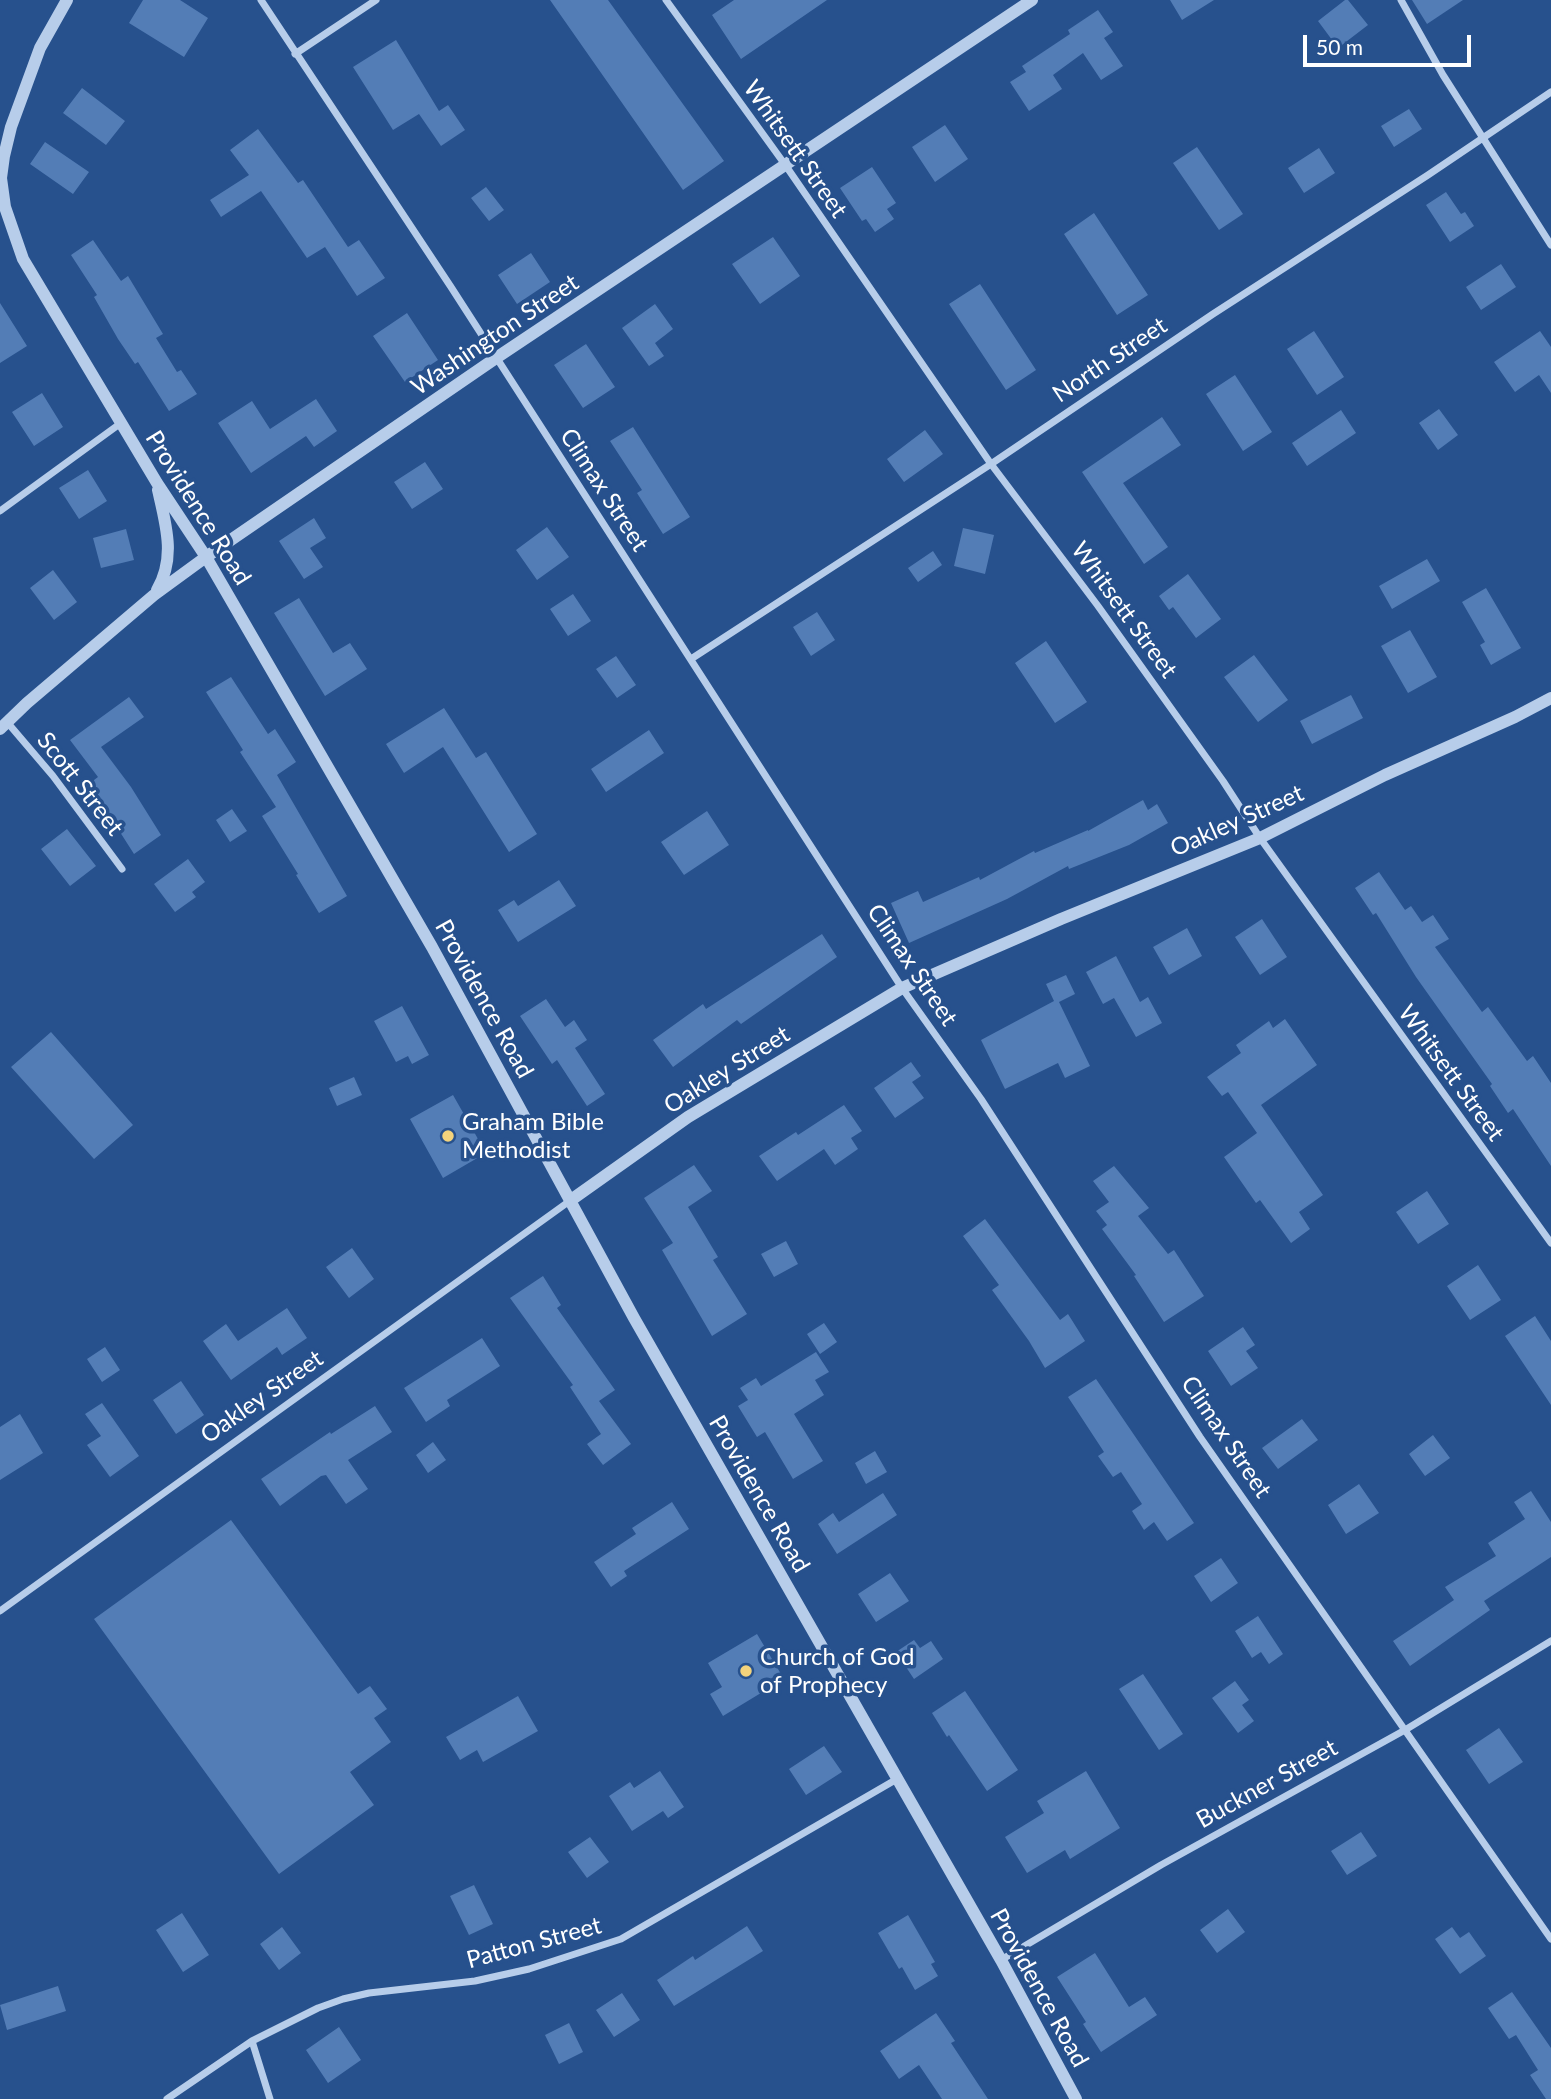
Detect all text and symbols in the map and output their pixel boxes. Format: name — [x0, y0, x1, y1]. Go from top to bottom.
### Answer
scale bar — [1306, 21, 1474, 65]
text: 50 m — [1316, 34, 1363, 59]
street label: Whitsett Street — [737, 75, 853, 223]
street label: Washington Street — [406, 268, 584, 402]
street label: North Street — [1047, 311, 1173, 409]
street label: Climax Street — [554, 423, 654, 557]
street label: Providence Road — [139, 425, 257, 591]
street label: Whitsett Street — [1065, 536, 1183, 684]
street label: Scott Street — [31, 727, 129, 841]
street label: Oakley Street — [1166, 779, 1308, 863]
street label: Climax Street — [861, 899, 963, 1031]
street label: Providence Road — [429, 915, 539, 1083]
street label: Whitsett Street — [1392, 999, 1510, 1147]
street label: Oakley Street — [659, 1020, 795, 1120]
place label: Graham Bible Methodist — [462, 1108, 604, 1164]
marker: Graham Bible Methodist — [440, 1128, 456, 1144]
street label: Oakley Street — [195, 1344, 329, 1450]
street label: Climax Street — [1175, 1371, 1277, 1503]
street label: Providence Road — [702, 1410, 816, 1578]
place label: Church of God of Prophecy — [760, 1643, 914, 1699]
marker: Church of God of Prophecy — [738, 1663, 754, 1679]
street label: Buckner Street — [1192, 1733, 1342, 1835]
street label: Providence Road — [984, 1904, 1094, 2072]
street label: Patton Street — [463, 1911, 605, 1975]

